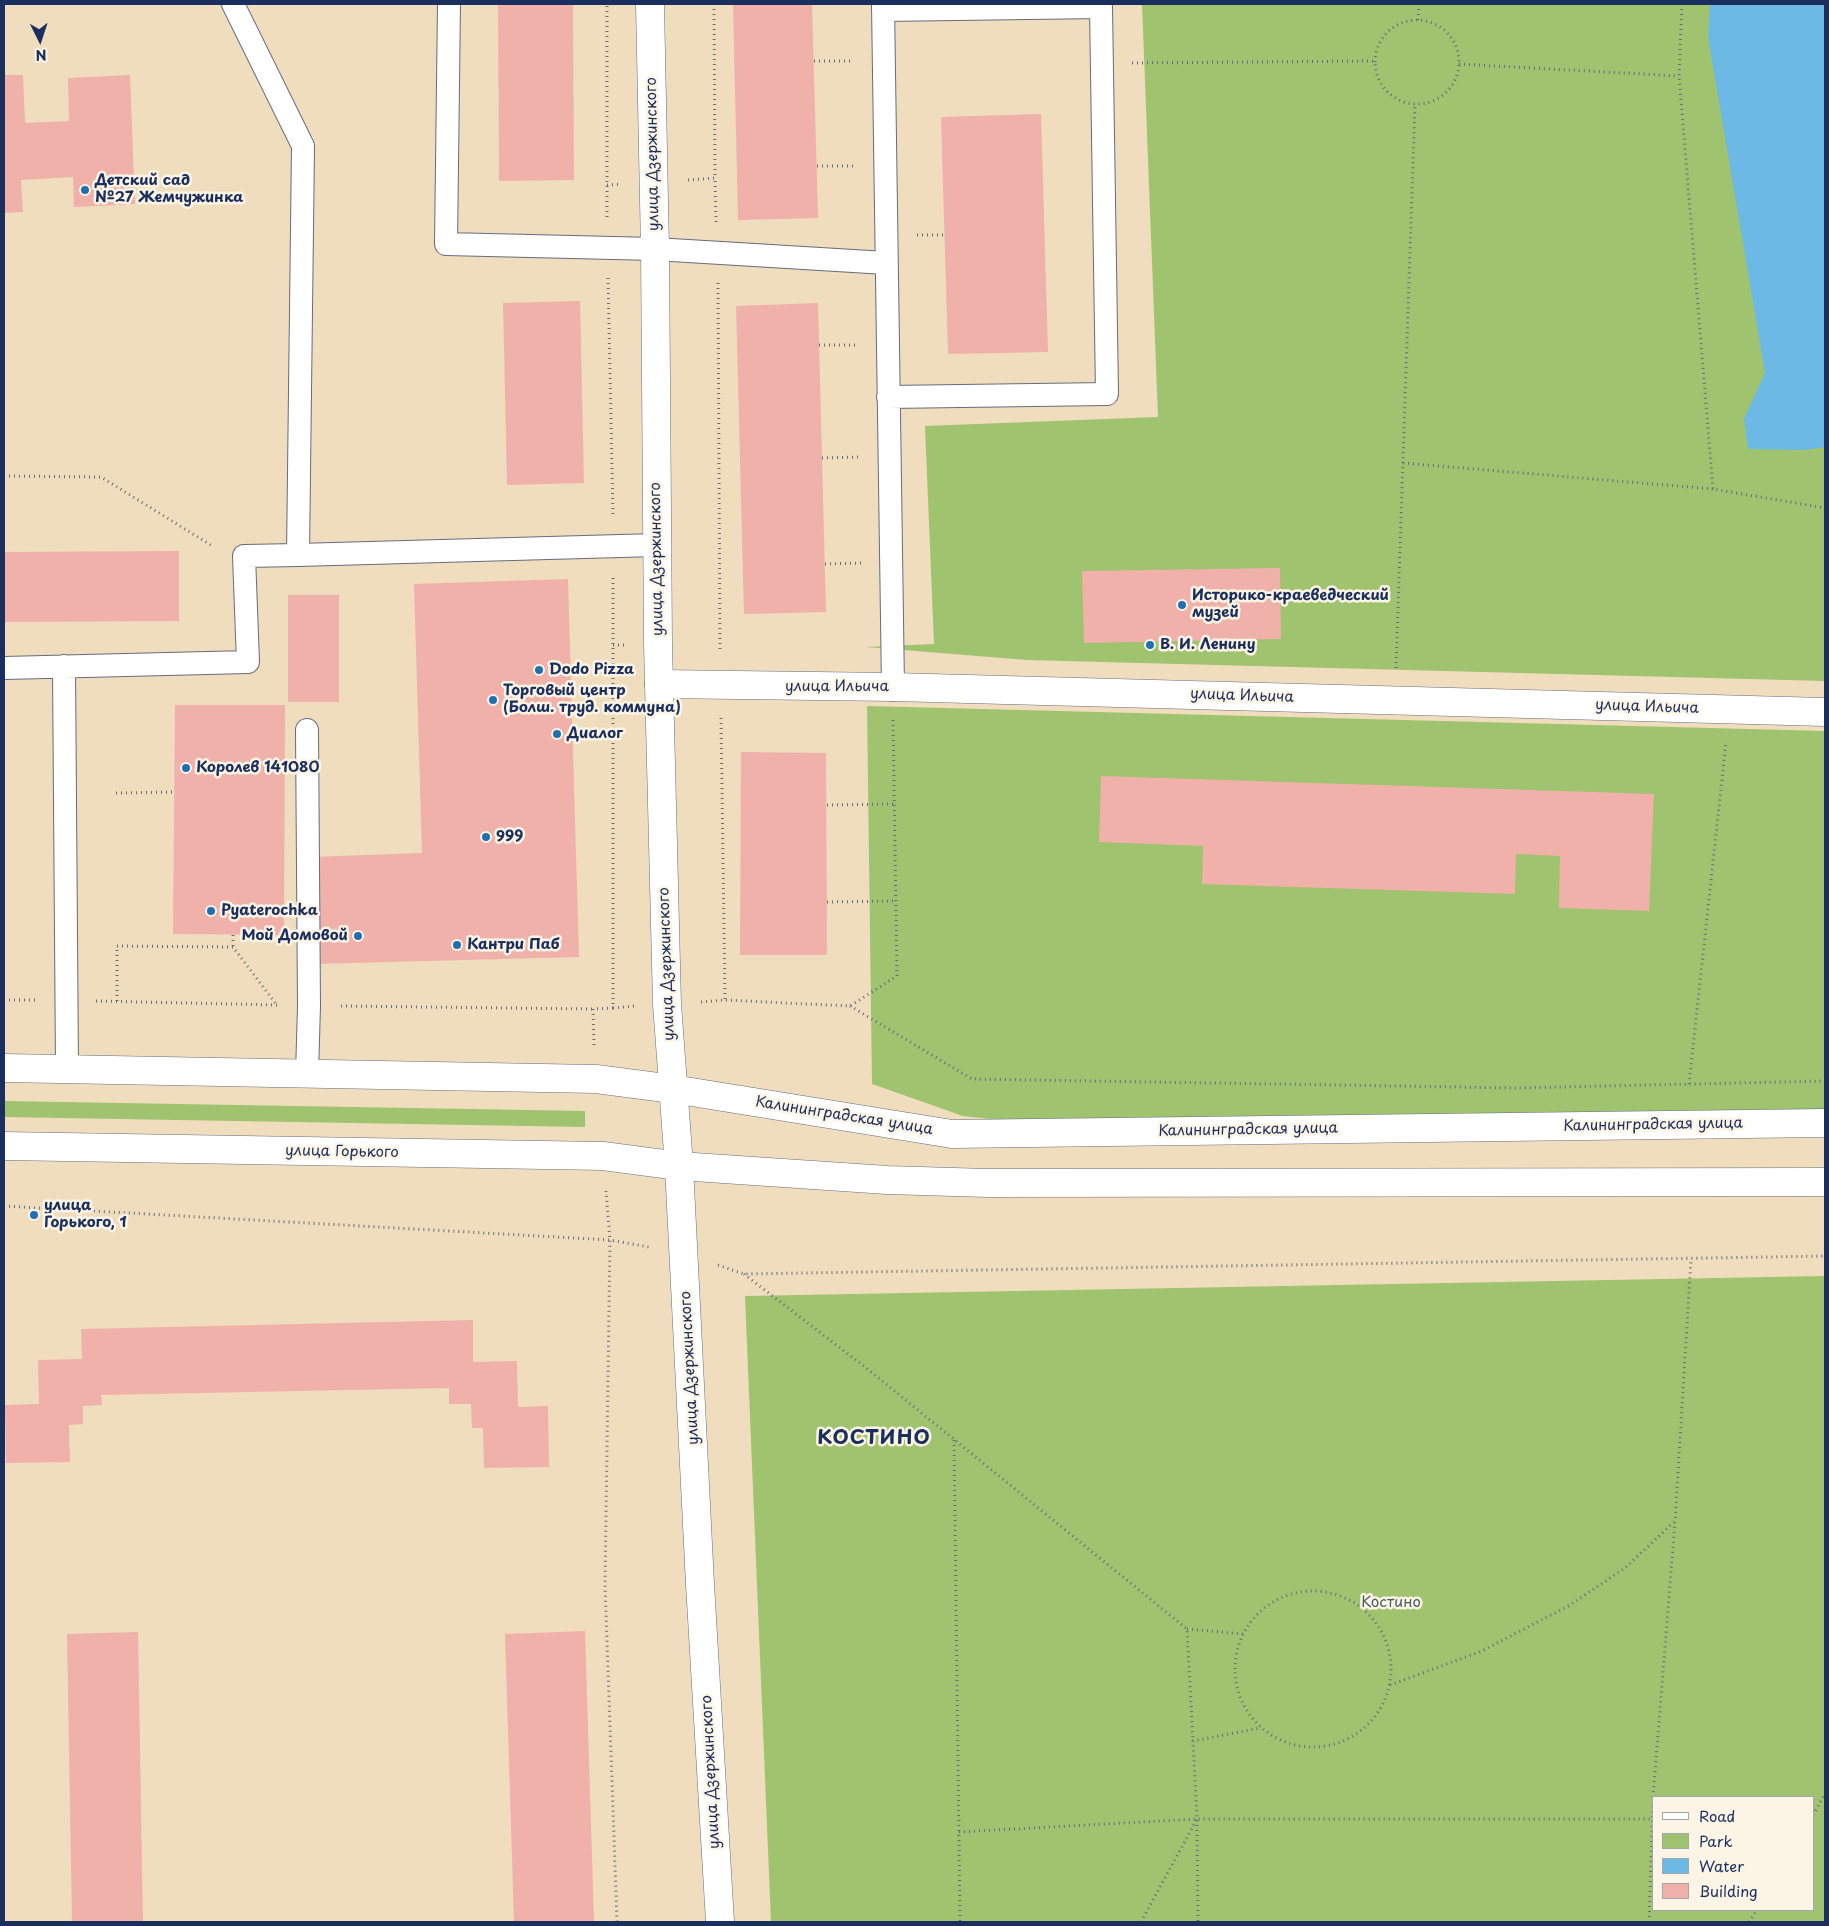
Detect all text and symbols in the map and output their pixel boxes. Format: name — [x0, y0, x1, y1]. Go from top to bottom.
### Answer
north arrow — [15, 15, 65, 65]
text: N — [35, 45, 47, 66]
street label: улица Дзержинского — [643, 77, 663, 231]
place label: Детский сад №27 Жемчужинка — [95, 172, 243, 207]
marker: Детский сад №27 Жемчужинка — [79, 184, 91, 196]
street label: улица Дзержинского — [647, 482, 667, 636]
place label: Историко-краеведческий музей — [1192, 587, 1389, 622]
marker: Историко-краеведческий музей — [1176, 599, 1188, 611]
place label: В. И. Ленину — [1160, 636, 1256, 654]
marker: В. И. Ленину — [1144, 639, 1156, 651]
place label: Dodo Pizza — [549, 661, 634, 679]
marker: Dodo Pizza — [533, 664, 545, 676]
street label: улица Ильича — [785, 678, 889, 696]
place label: Торговый центр (Болш. труд. коммуна) — [503, 682, 681, 717]
street label: улица Ильича — [1190, 685, 1294, 707]
marker: Торговый центр (Болш. труд. коммуна) — [487, 694, 499, 706]
street label: улица Ильича — [1595, 696, 1699, 718]
place label: Диалог — [567, 725, 623, 743]
marker: Диалог — [551, 728, 563, 740]
place label: Королев 141080 — [196, 759, 319, 777]
marker: Королев 141080 — [180, 762, 192, 774]
place label: 999 — [496, 828, 523, 846]
marker: 999 — [480, 831, 492, 843]
street label: улица Дзержинского — [655, 887, 679, 1041]
place label: Pyaterochka — [221, 902, 318, 920]
marker: Pyaterochka — [205, 905, 217, 917]
place label: Мой Домовой — [242, 927, 348, 945]
marker: Мой Домовой — [352, 930, 364, 942]
place label: Кантри Паб — [467, 936, 560, 954]
marker: Кантри Паб — [451, 939, 463, 951]
street label: Калининградская улица — [754, 1093, 934, 1139]
street label: Калининградская улица — [1563, 1114, 1743, 1136]
street label: Калининградская улица — [1158, 1119, 1338, 1141]
street label: улица Горького — [285, 1142, 399, 1162]
place label: улица Горького, 1 — [44, 1197, 127, 1232]
marker: улица Горького, 1 — [28, 1209, 40, 1221]
street label: улица Дзержинского — [677, 1291, 703, 1445]
district label: КОСТИНО — [817, 1426, 931, 1450]
park label: Костино — [1361, 1594, 1421, 1612]
street label: улица Дзержинского — [698, 1695, 724, 1849]
legend — [1652, 1796, 1814, 1911]
text: Road — [1699, 1804, 1735, 1827]
text: Park — [1699, 1829, 1733, 1852]
text: Water — [1699, 1854, 1744, 1877]
text: Building — [1699, 1879, 1758, 1902]

